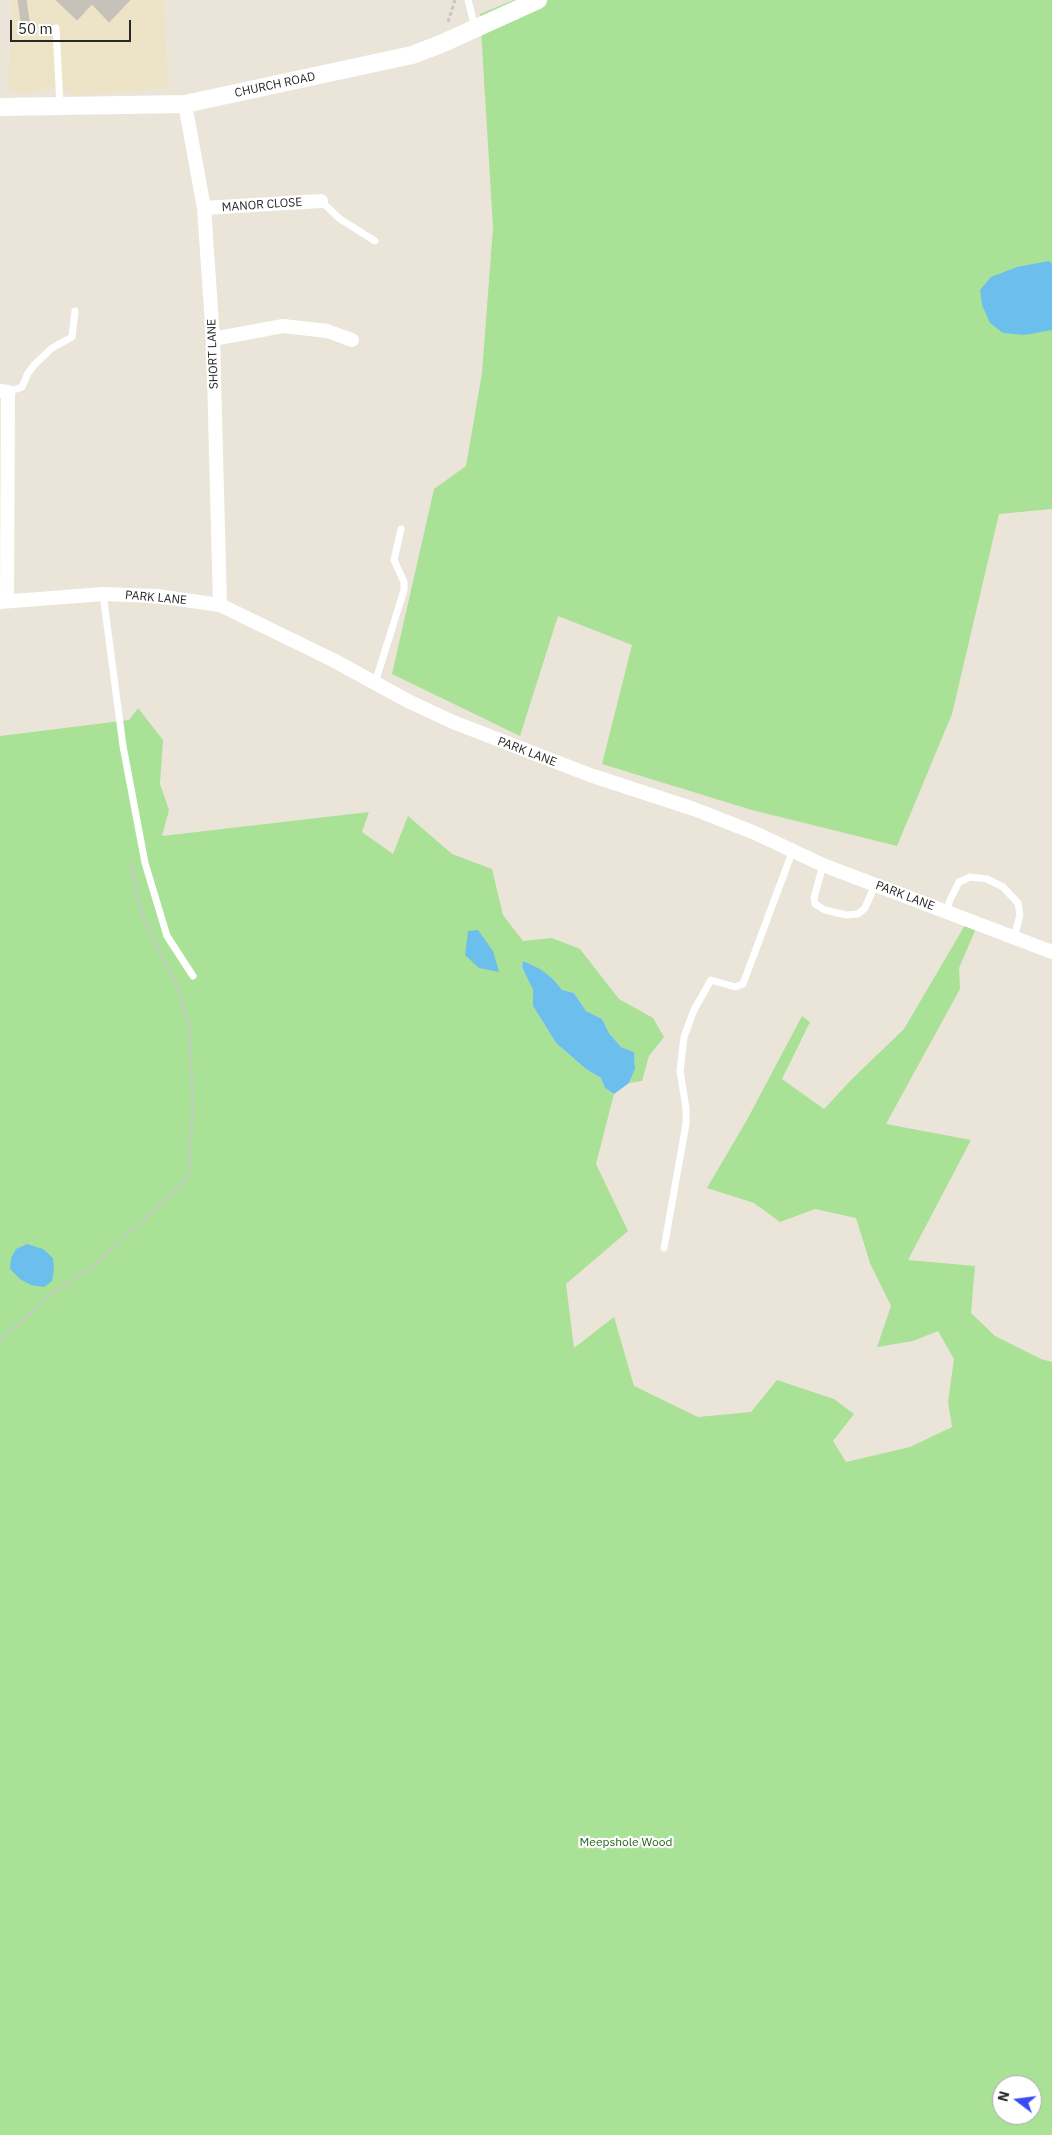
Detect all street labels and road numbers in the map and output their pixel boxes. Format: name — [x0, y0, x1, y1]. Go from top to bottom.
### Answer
street label: CHURCH ROAD — [233, 69, 317, 101]
street label: MANOR CLOSE — [221, 195, 303, 215]
street label: SHORT LANE — [205, 319, 221, 389]
street label: PARK LANE — [125, 588, 187, 608]
street label: PARK LANE — [495, 734, 559, 770]
street label: PARK LANE — [873, 878, 937, 914]

